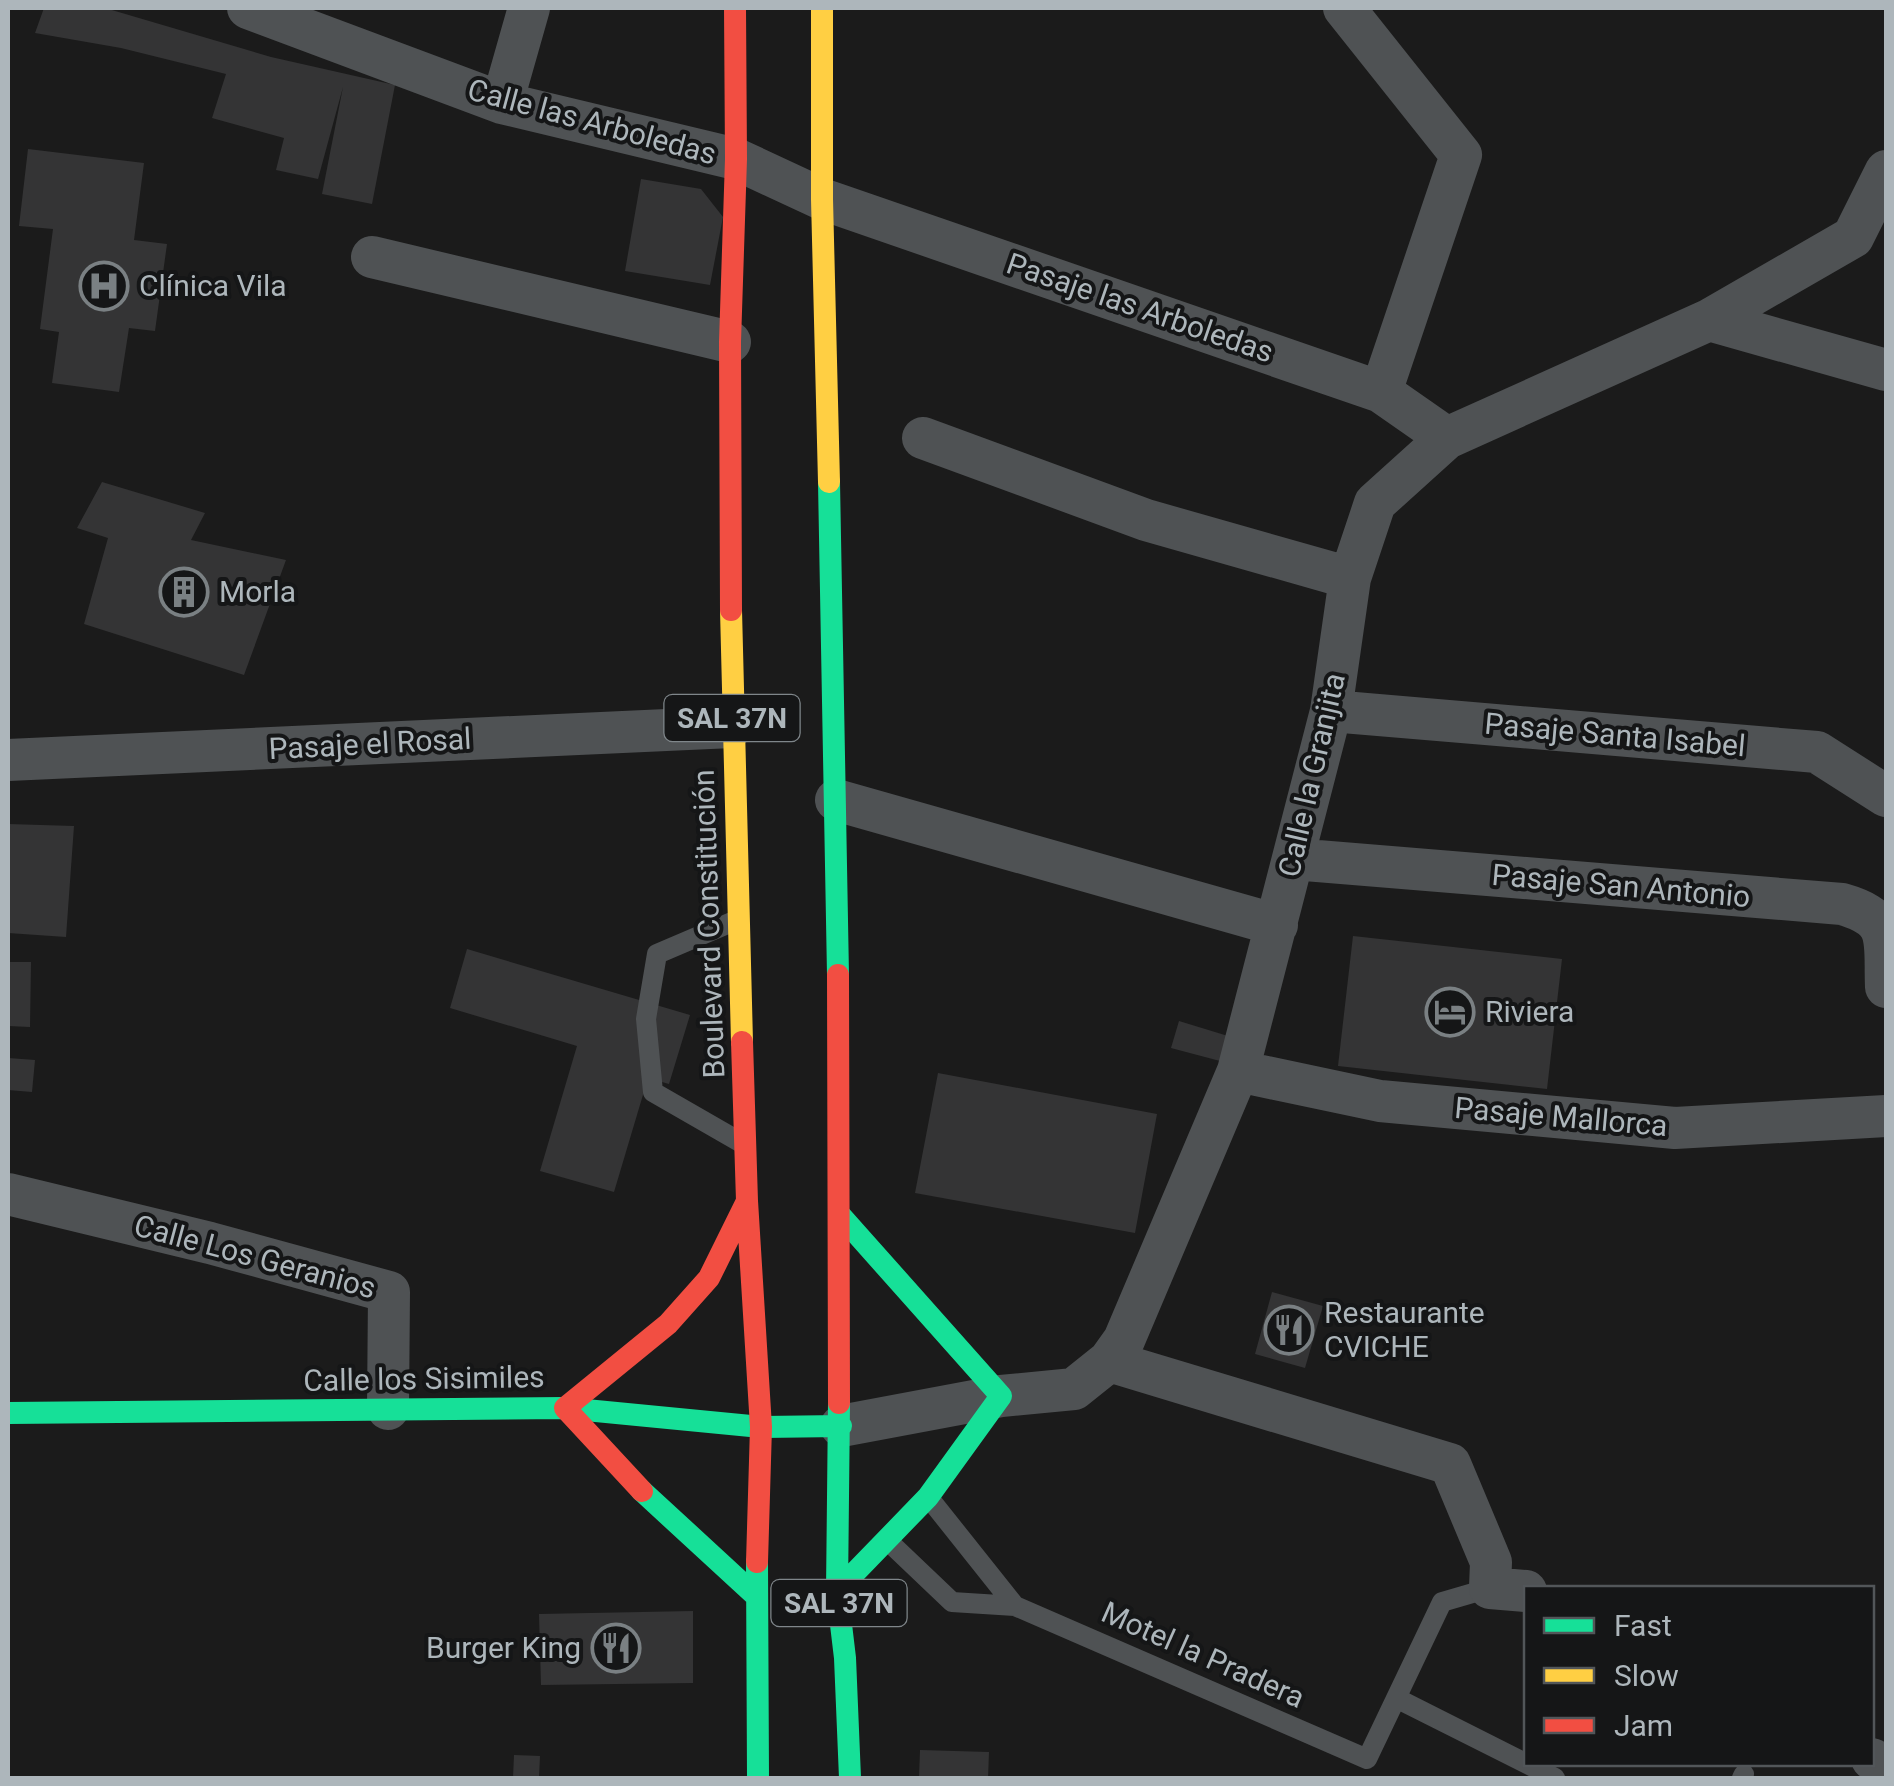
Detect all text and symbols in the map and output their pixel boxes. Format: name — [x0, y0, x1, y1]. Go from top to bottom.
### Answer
street label: Calle las Arboledas — [464, 71, 720, 172]
street label: Pasaje las Arboledas — [1002, 245, 1278, 370]
hospital icon: Clínica Vila — [78, 260, 130, 312]
place label: Clínica Vila — [139, 268, 287, 303]
building icon: Morla — [158, 566, 210, 618]
place label: Morla — [219, 574, 296, 609]
street label: Calle la Granjita — [1271, 669, 1352, 880]
road number: SAL 37N — [664, 695, 800, 741]
street label: Pasaje Santa Isabel — [1483, 706, 1747, 763]
street label: Pasaje el Rosal — [268, 721, 472, 766]
street label: Boulevard Constitución — [686, 769, 731, 1079]
street label: Pasaje San Antonio — [1490, 857, 1752, 914]
hotel icon: Riviera — [1424, 986, 1476, 1038]
place label: Riviera — [1485, 994, 1574, 1029]
street label: Pasaje Mallorca — [1453, 1090, 1669, 1143]
street label: Calle Los Geranios — [131, 1207, 380, 1306]
place label: Restaurante CVICHE — [1324, 1295, 1485, 1364]
restaurant icon: Restaurante CVICHE — [1263, 1304, 1315, 1356]
street label: Calle los Sisimiles — [303, 1359, 545, 1398]
road number: SAL 37N — [772, 1580, 906, 1626]
legend — [1524, 1586, 1874, 1766]
street label: Motel la Pradera — [1096, 1594, 1310, 1715]
text: Fast — [1614, 1608, 1672, 1643]
restaurant icon: Burger King — [590, 1622, 642, 1674]
place label: Burger King — [426, 1630, 581, 1665]
text: Slow — [1614, 1658, 1679, 1693]
text: Jam — [1614, 1708, 1673, 1743]

